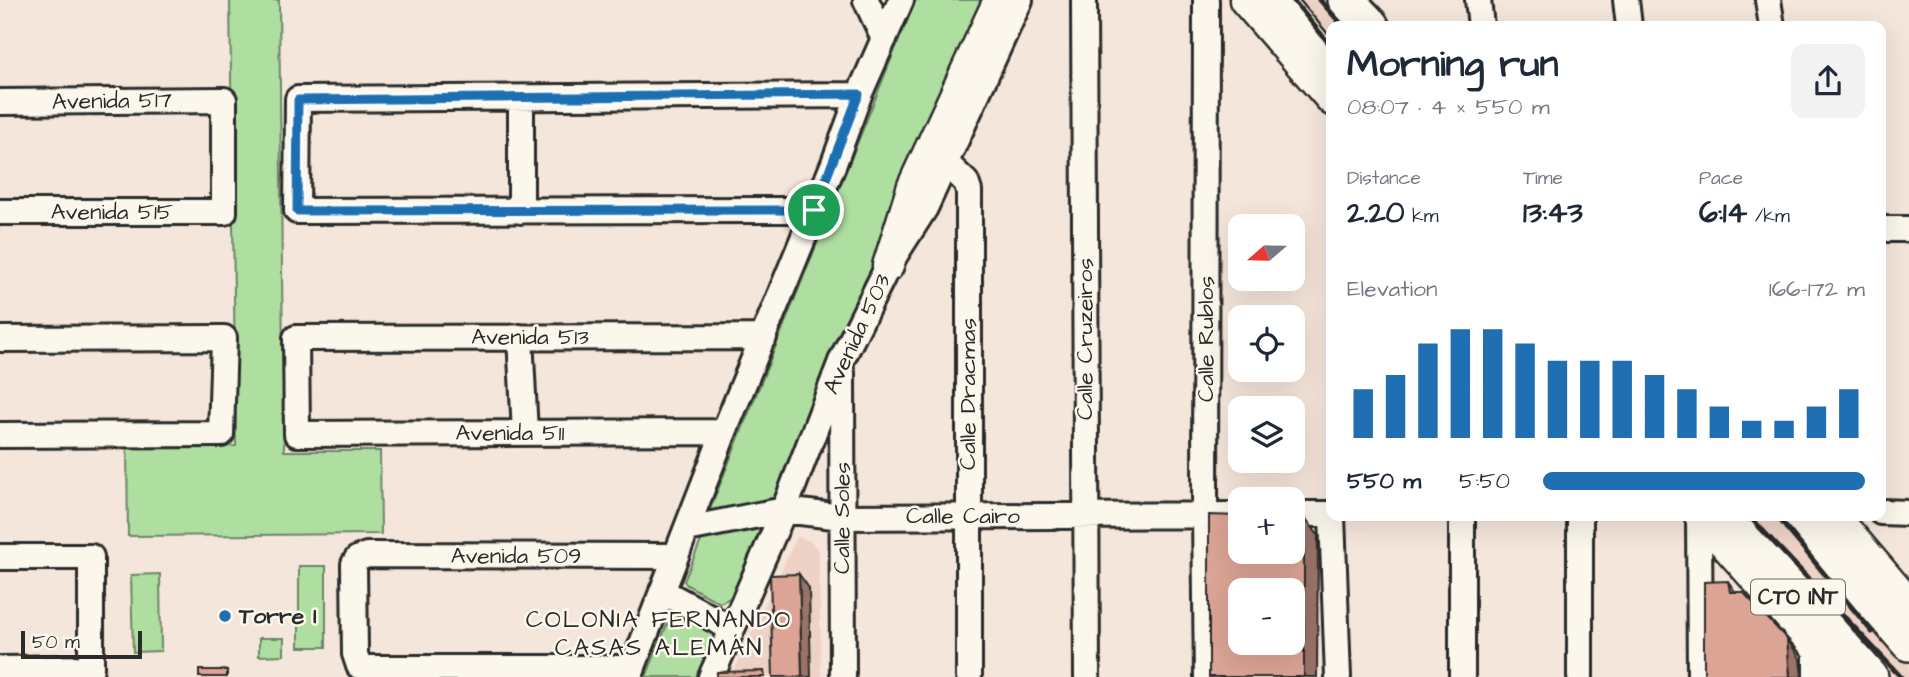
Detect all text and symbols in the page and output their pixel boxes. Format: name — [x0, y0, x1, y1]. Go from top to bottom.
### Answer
text: Morning run — [1347, 39, 1559, 91]
button: share — [1791, 44, 1865, 118]
street label: Avenida 517 — [52, 84, 172, 118]
text: 08:07 · 4 × 550 m — [1347, 91, 1550, 123]
text: Distance — [1347, 165, 1421, 192]
text: Time — [1523, 165, 1563, 192]
text: Pace — [1699, 165, 1743, 192]
pin — [784, 180, 844, 240]
icon: arrive — [795, 191, 833, 229]
text: 2.20 — [1347, 192, 1404, 234]
text: 13:43 — [1523, 192, 1583, 234]
text: 6:14 — [1699, 192, 1747, 234]
street label: Avenida 515 — [51, 196, 173, 228]
text: km — [1404, 203, 1439, 230]
text: /km — [1747, 203, 1790, 230]
north arrow — [1228, 214, 1306, 290]
map controls — [1228, 214, 1305, 655]
street label: Calle Cruzeiros — [1069, 258, 1101, 420]
street label: Avenida 503 — [815, 268, 899, 399]
text: Elevation — [1347, 273, 1438, 305]
text: 166–172 m — [1769, 273, 1865, 305]
street label: Calle Rublos — [1190, 276, 1222, 402]
button: locate — [1228, 305, 1305, 382]
street label: Calle Dracmas — [952, 318, 984, 470]
street label: Avenida 513 — [471, 321, 589, 353]
button: layers — [1228, 396, 1305, 473]
street label: Avenida 511 — [456, 417, 565, 449]
street label: Calle Soles — [826, 462, 858, 574]
text: 550 m — [1347, 465, 1421, 497]
text: 5:50 — [1459, 465, 1510, 497]
button: + — [1228, 487, 1305, 564]
street label: Calle Cairo — [906, 500, 1020, 532]
street label: Avenida 509 — [451, 540, 581, 572]
button: − — [1228, 578, 1305, 655]
road number: CTO INT — [1751, 580, 1845, 614]
place label: Torre I — [238, 600, 317, 632]
district label: COLONIA FERNANDO CASAS ALEMÁN — [526, 603, 792, 665]
marker: Torre I — [217, 608, 233, 624]
scale bar — [21, 628, 142, 660]
text: 50 m — [32, 629, 80, 656]

